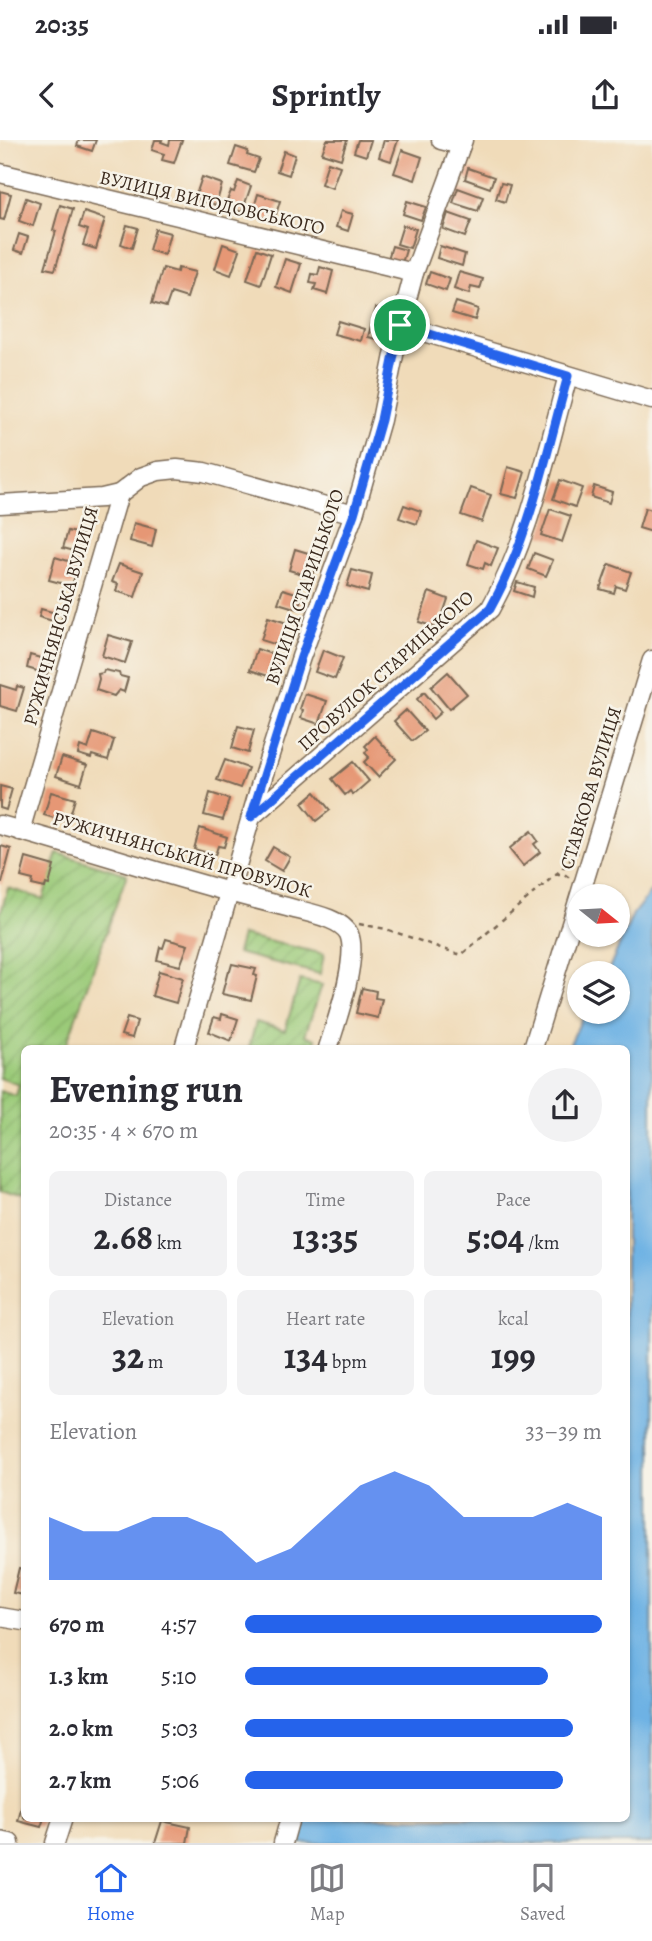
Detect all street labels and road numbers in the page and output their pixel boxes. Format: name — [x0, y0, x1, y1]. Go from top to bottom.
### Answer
street label: ВУЛИЦЯ ВИГОДОВСЬКОГО — [97, 164, 327, 242]
street label: ВУЛИЦЯ СТАРИЦЬКОГО — [259, 486, 351, 688]
street label: РУЖИЧНЯНСЬКА ВУЛИЦЯ — [17, 503, 105, 729]
street label: ПРОВУЛОК СТАРИЦЬКОГО — [292, 585, 480, 757]
street label: СТАВКОВА ВУЛИЦЯ — [554, 704, 628, 872]
street label: РУЖИЧНЯНСЬКИЙ ПРОВУЛОК — [50, 806, 314, 904]

